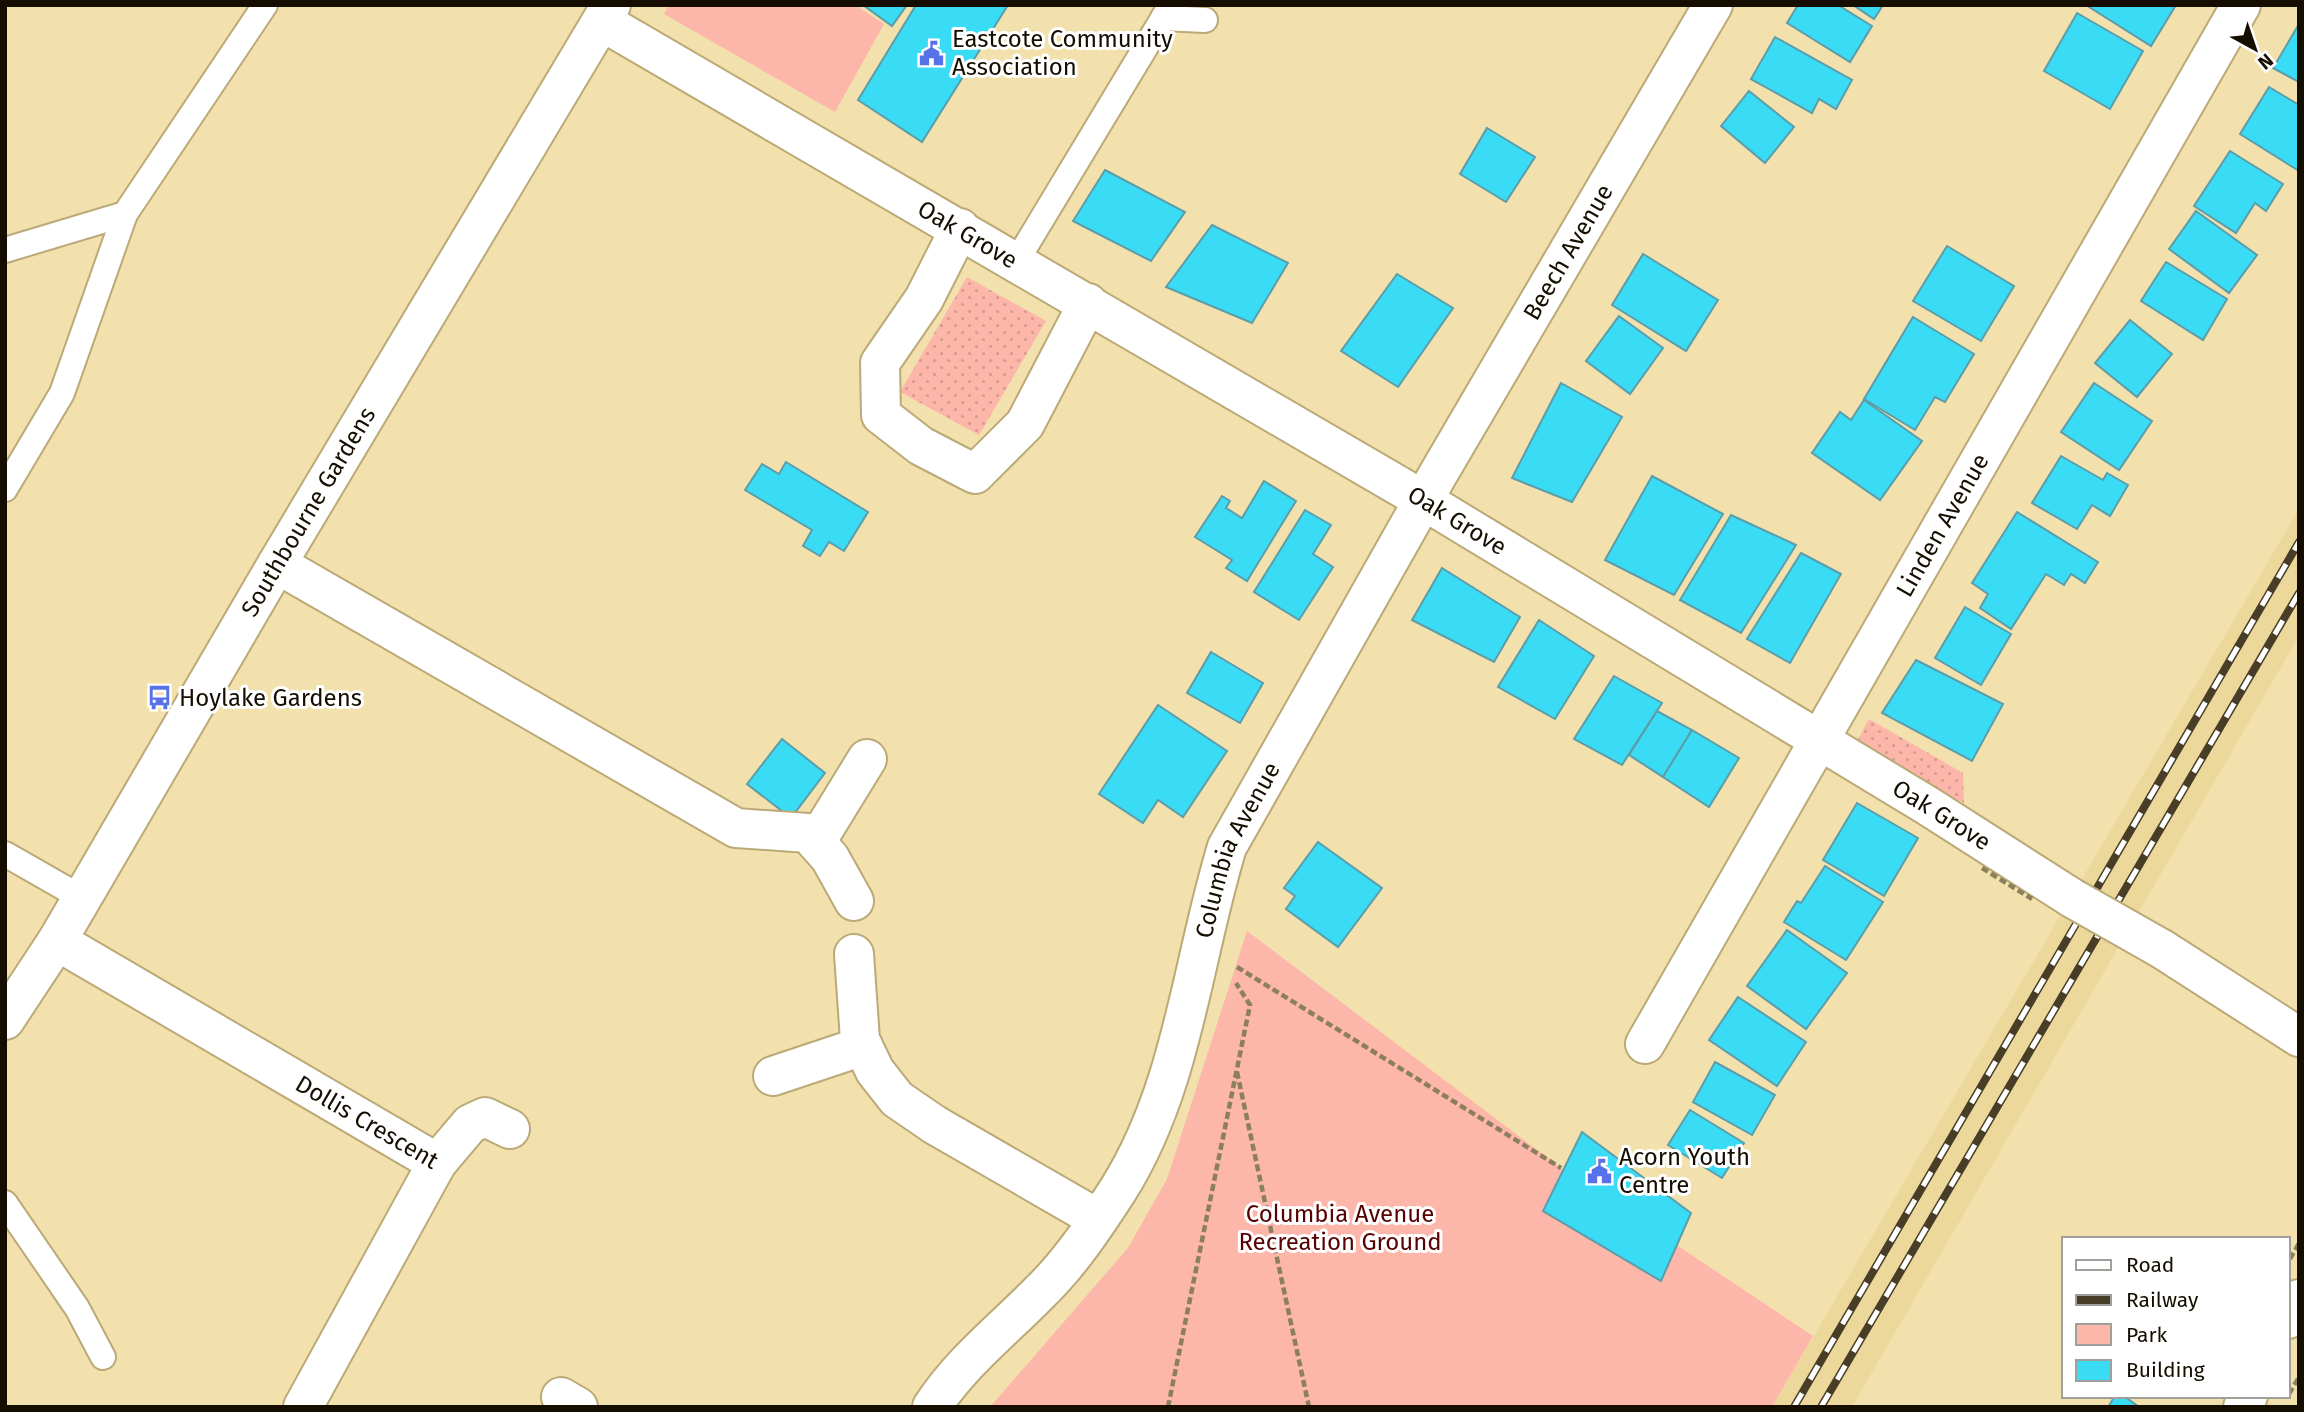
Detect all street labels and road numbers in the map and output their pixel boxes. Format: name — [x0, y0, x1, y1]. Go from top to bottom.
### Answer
street label: Beech Avenue — [1518, 179, 1619, 325]
street label: Oak Grove — [913, 195, 1022, 274]
street label: Southbourne Gardens — [236, 402, 381, 621]
street label: Linden Avenue — [1890, 449, 1995, 602]
street label: Oak Grove — [1403, 480, 1512, 561]
street label: Columbia Avenue — [1190, 757, 1286, 941]
street label: Oak Grove — [1887, 774, 1996, 856]
street label: Dollis Crescent — [291, 1069, 444, 1175]

